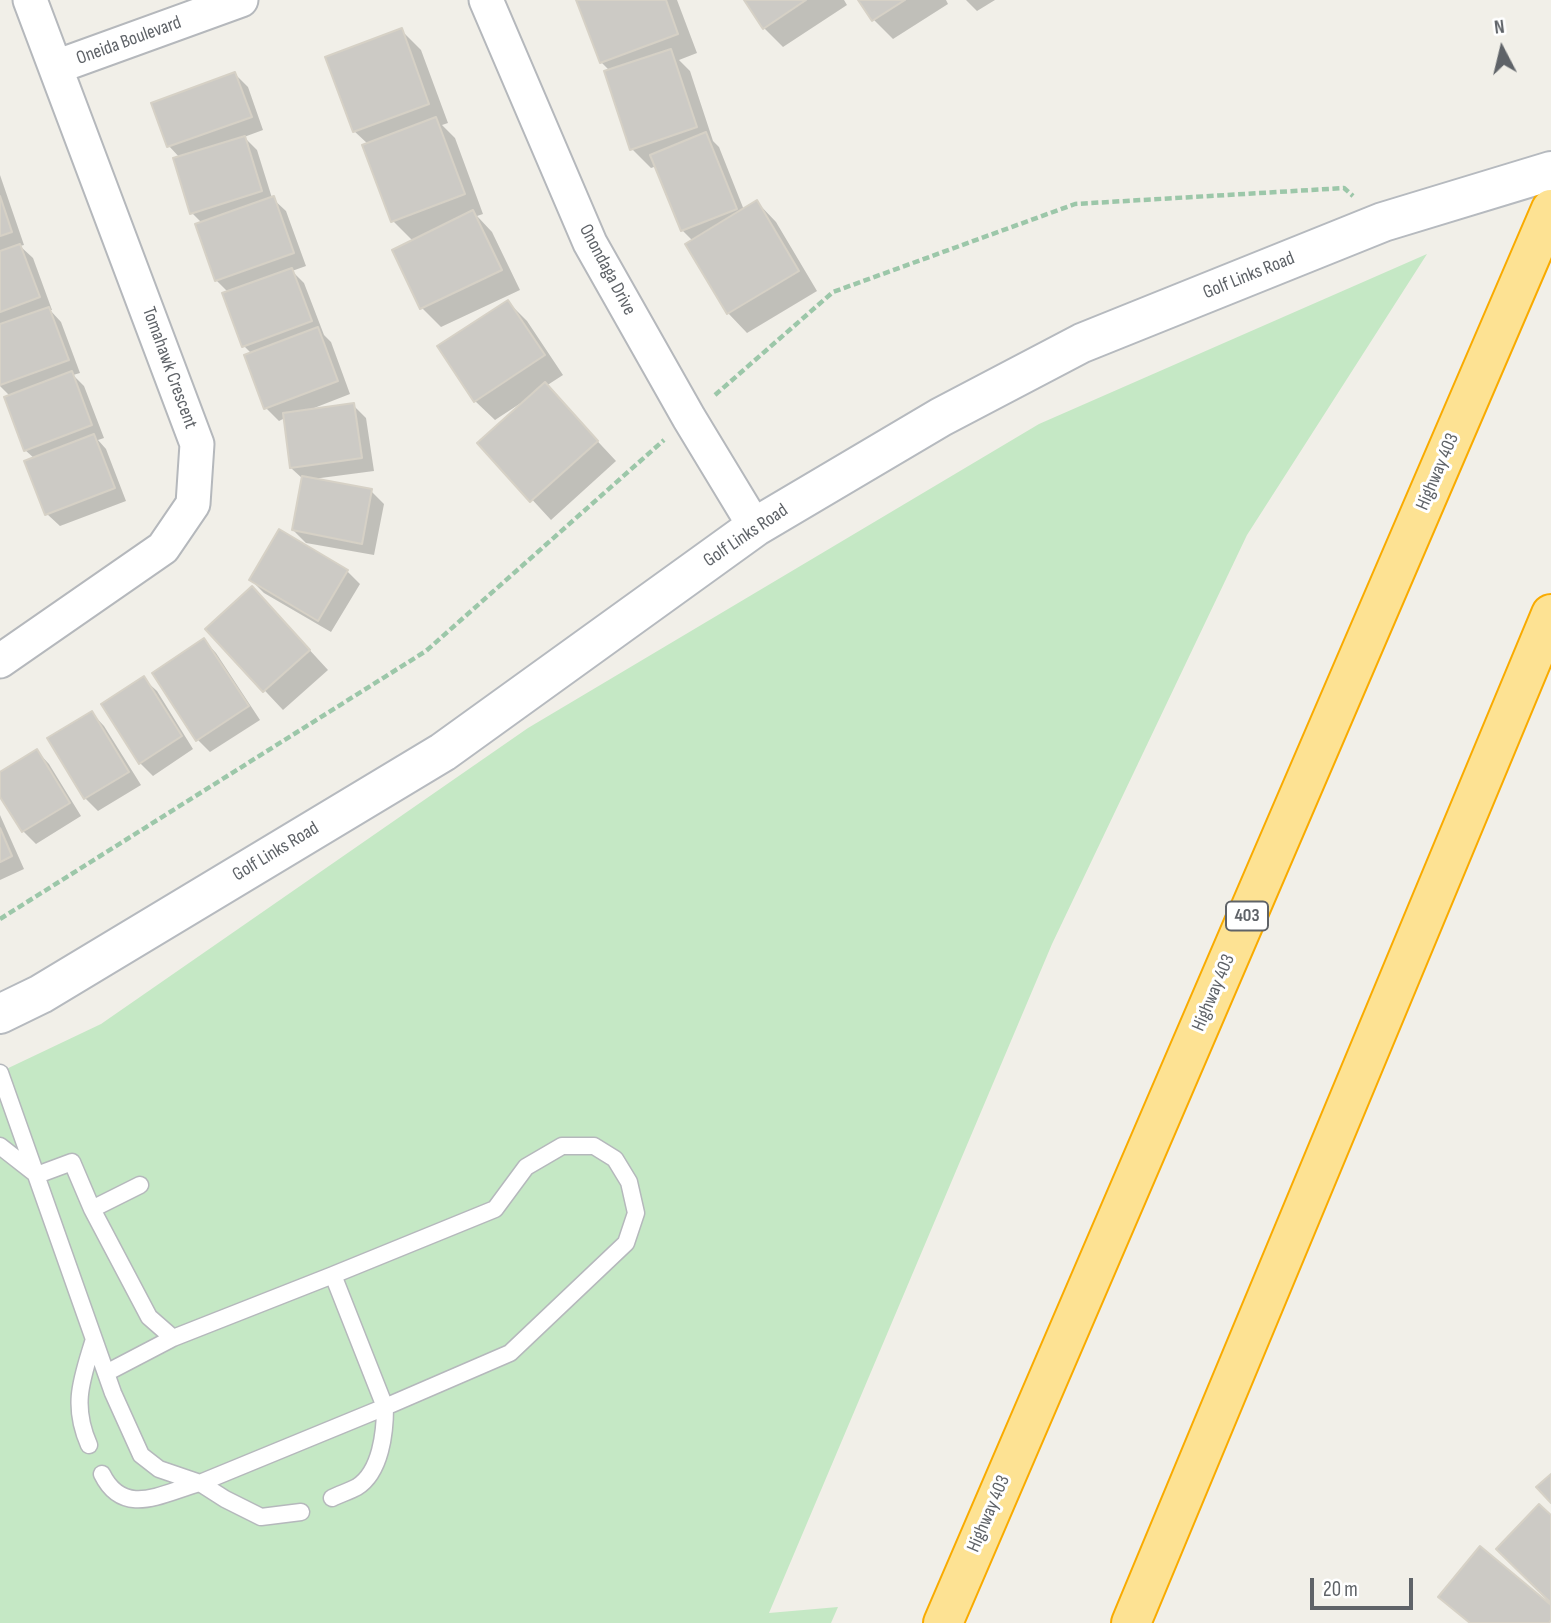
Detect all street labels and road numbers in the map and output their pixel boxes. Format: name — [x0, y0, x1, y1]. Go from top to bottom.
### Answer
street label: Oneida Boulevard — [74, 12, 184, 70]
street label: Onondaga Drive — [574, 221, 640, 319]
street label: Golf Links Road — [1200, 247, 1298, 305]
street label: Tomahawk Crescent — [136, 304, 202, 432]
street label: Highway 403 — [1412, 430, 1464, 514]
street label: Golf Links Road — [700, 500, 792, 572]
street label: Golf Links Road — [229, 817, 323, 887]
road number: 403 — [1226, 902, 1268, 931]
street label: Highway 403 — [1188, 951, 1240, 1035]
street label: Highway 403 — [963, 1472, 1015, 1556]

